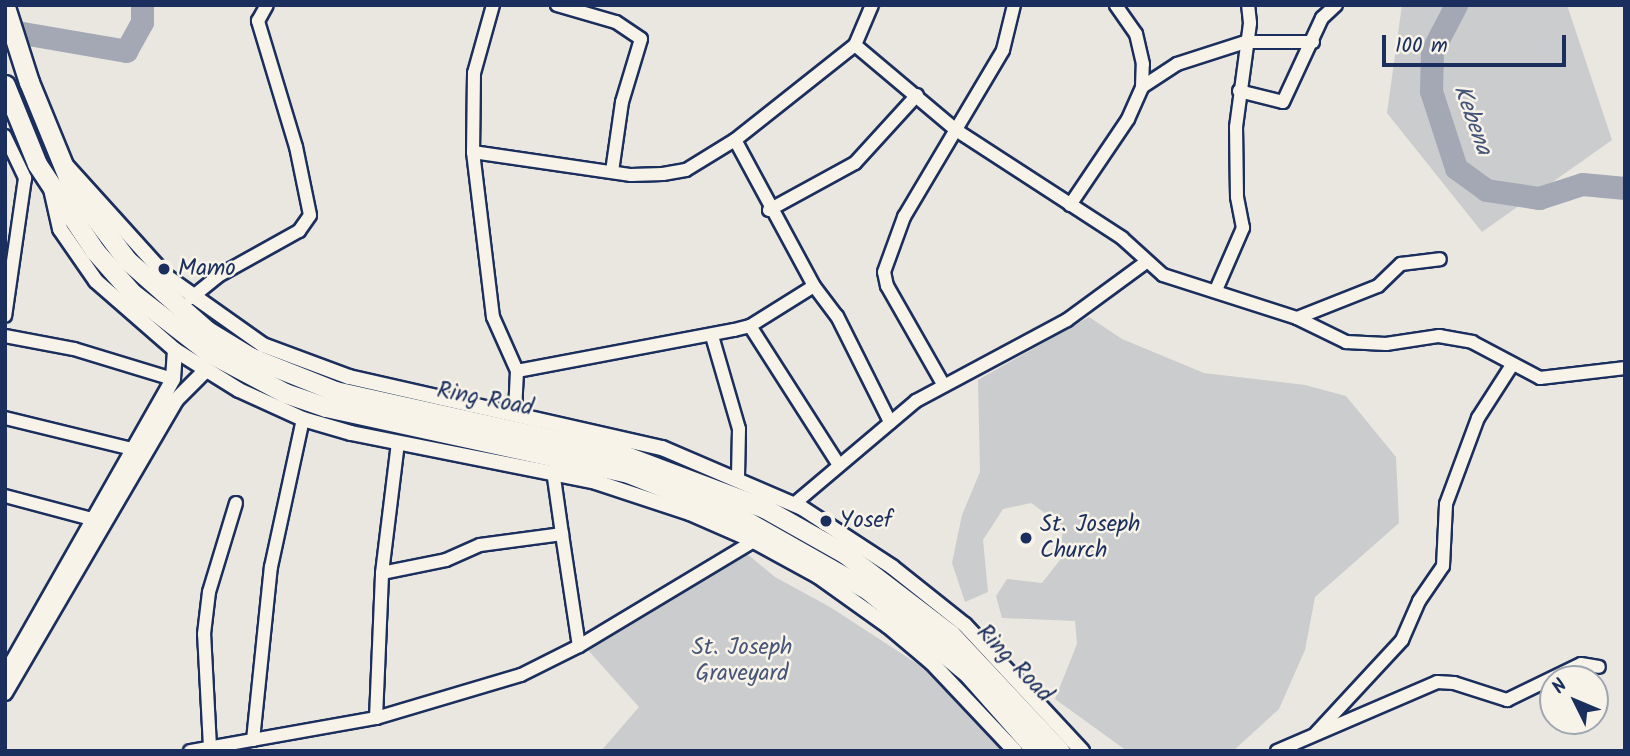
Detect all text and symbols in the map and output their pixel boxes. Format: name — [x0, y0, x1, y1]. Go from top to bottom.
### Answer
scale bar — [1385, 21, 1569, 65]
text: 100 m — [1395, 30, 1448, 63]
water label: Kebena — [1446, 81, 1498, 159]
place label: Mamo — [178, 255, 236, 283]
marker: Mamo — [156, 261, 172, 277]
street label: Ring Road — [435, 377, 535, 423]
place label: Yosef — [840, 507, 892, 535]
place label: St. Joseph Church — [1040, 511, 1140, 565]
marker: Yosef — [818, 513, 834, 529]
marker: St. Joseph Church — [1018, 530, 1034, 546]
street label: Ring Road — [970, 619, 1058, 709]
park label: St. Joseph Graveyard — [692, 634, 792, 688]
north arrow — [1539, 665, 1609, 735]
text: N — [1545, 672, 1575, 702]

